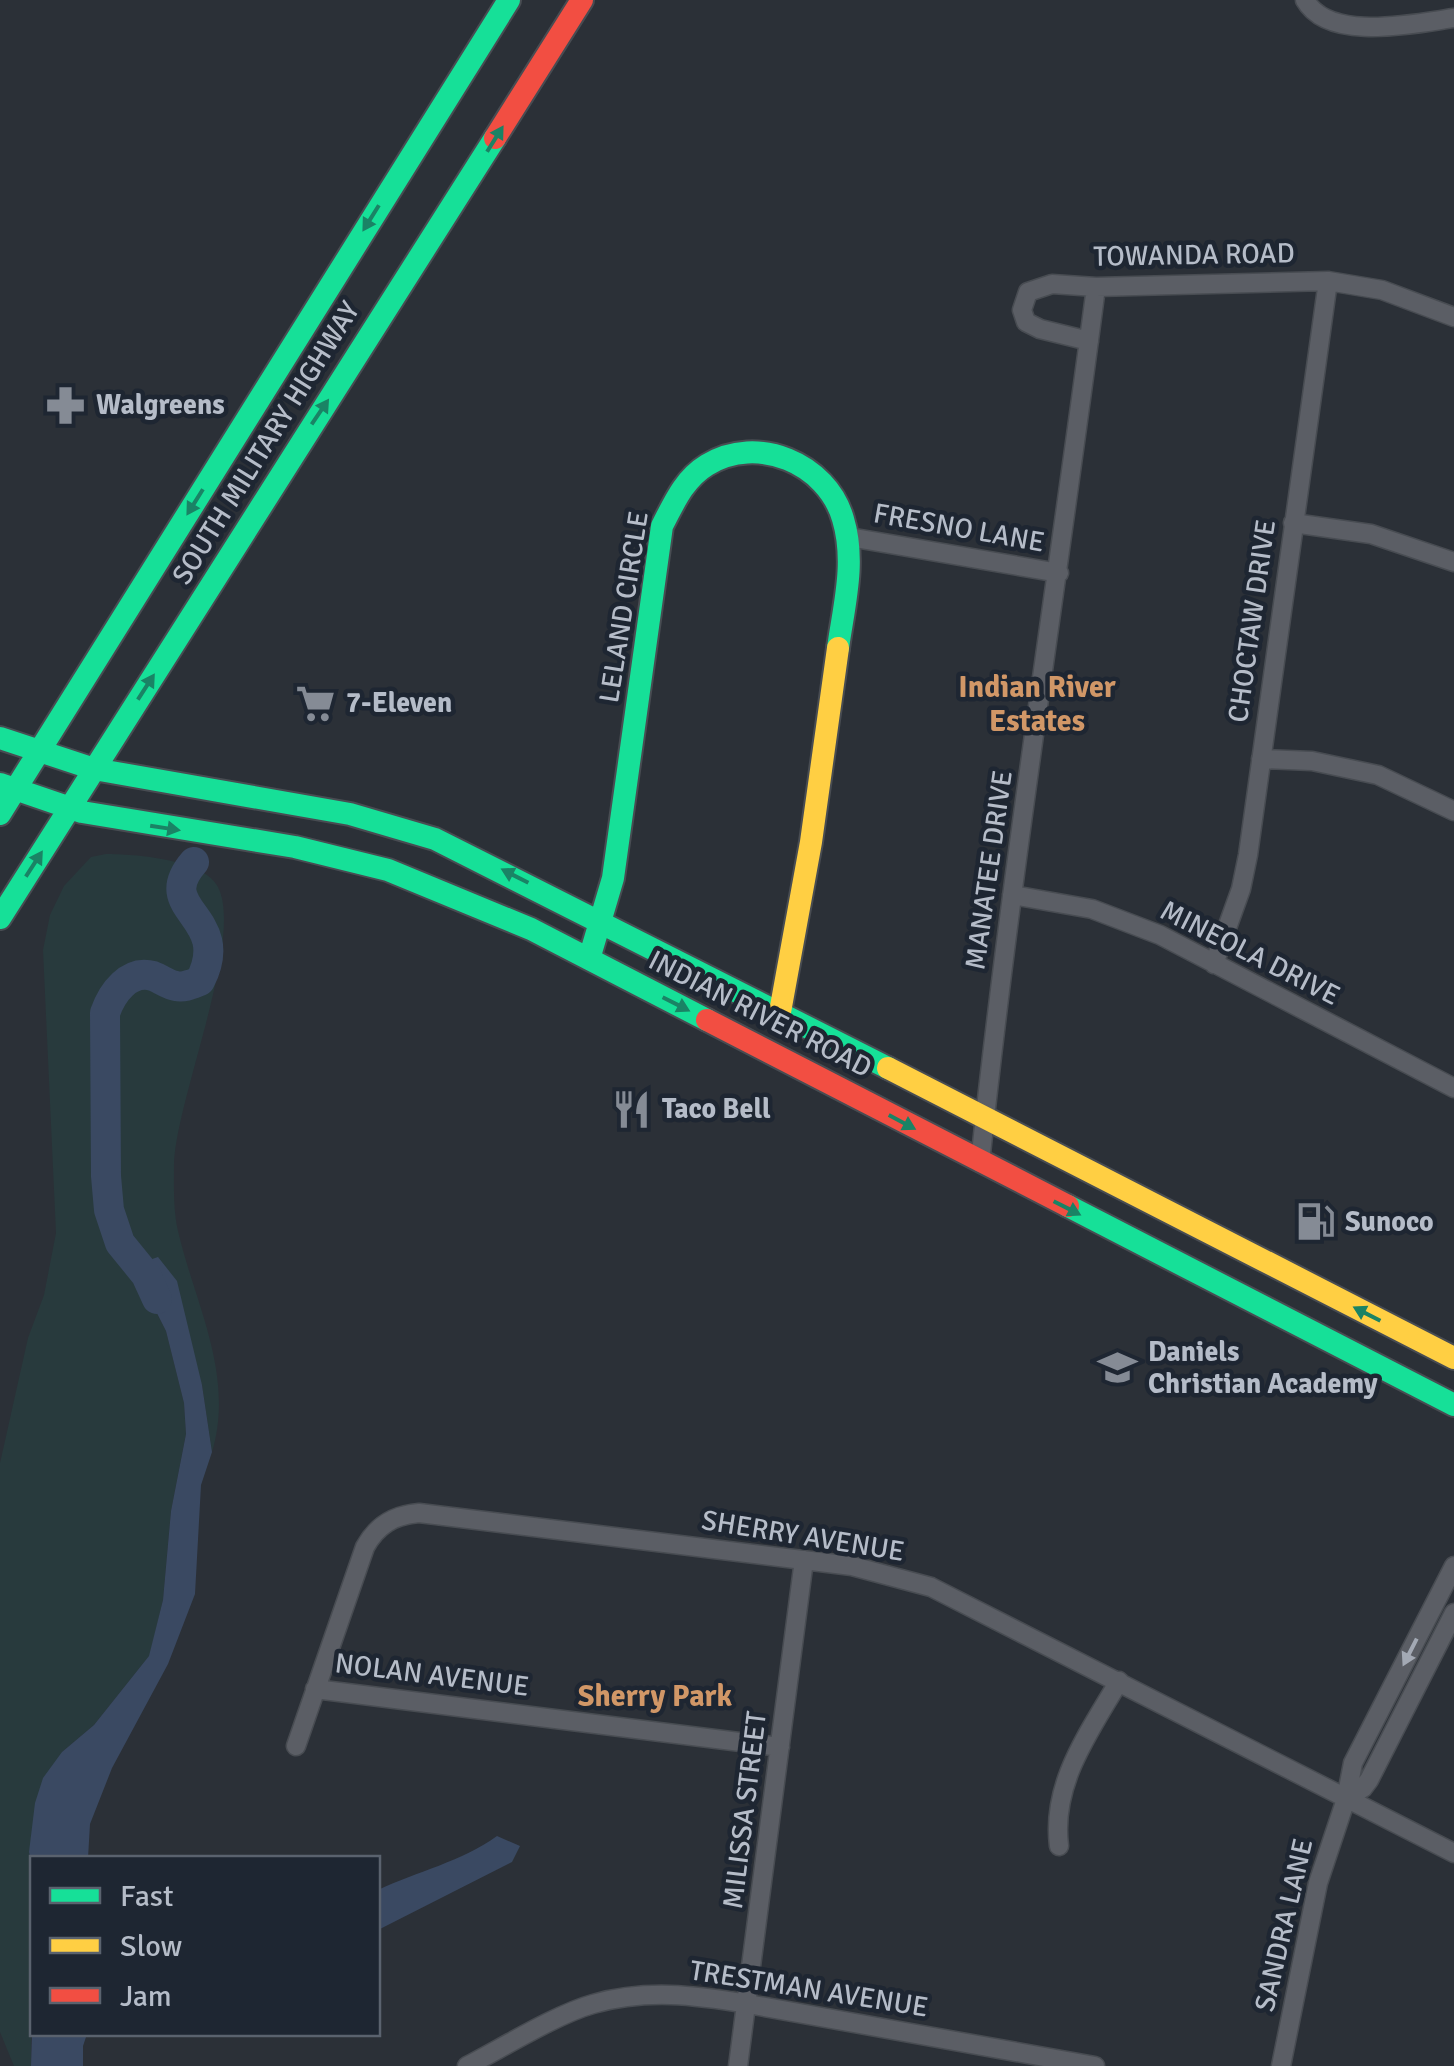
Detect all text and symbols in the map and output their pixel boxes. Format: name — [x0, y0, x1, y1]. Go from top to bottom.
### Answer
one-way arrow — [485, 125, 504, 152]
one-way arrow — [363, 204, 381, 232]
street label: TOWANDA ROAD — [1093, 236, 1295, 274]
street label: SOUTH MILITARY HIGHWAY — [165, 295, 367, 591]
pharmacy icon: Walgreens — [45, 384, 87, 426]
place label: Walgreens — [96, 388, 225, 422]
one-way arrow — [310, 399, 329, 426]
one-way arrow — [186, 488, 204, 516]
street label: FRESNO LANE — [871, 496, 1047, 560]
street label: LELAND CIRCLE — [592, 509, 656, 705]
street label: CHOCTAW DRIVE — [1221, 517, 1283, 725]
district label: Indian River Estates — [958, 669, 1116, 740]
one-way arrow — [137, 673, 155, 701]
supermarket icon: 7-Eleven — [295, 682, 337, 724]
place label: 7-Eleven — [346, 686, 452, 720]
street label: MANATEE DRIVE — [958, 768, 1020, 972]
one-way arrow — [149, 821, 181, 836]
one-way arrow — [25, 850, 43, 878]
one-way arrow — [500, 868, 529, 885]
street label: MINEOLA DRIVE — [1155, 893, 1345, 1013]
street label: INDIAN RIVER ROAD — [643, 943, 877, 1085]
one-way arrow — [661, 995, 690, 1012]
restaurant icon: Taco Bell — [611, 1088, 653, 1130]
place label: Taco Bell — [662, 1092, 771, 1126]
one-way arrow — [887, 1113, 916, 1130]
one-way arrow — [1053, 1199, 1082, 1216]
fuel station icon: Sunoco — [1294, 1201, 1336, 1243]
place label: Sunoco — [1345, 1205, 1434, 1239]
one-way arrow — [1353, 1306, 1382, 1323]
place label: Daniels Christian Academy — [1148, 1335, 1378, 1401]
school or university icon: Daniels Christian Academy — [1097, 1347, 1139, 1389]
street label: SHERRY AVENUE — [699, 1503, 907, 1569]
one-way arrow — [1402, 1638, 1419, 1667]
street label: NOLAN AVENUE — [333, 1646, 531, 1704]
district label: Sherry Park — [578, 1678, 732, 1715]
street label: MILISSA STREET — [716, 1709, 774, 1911]
street label: SANDRA LANE — [1248, 1835, 1320, 2015]
legend — [30, 1856, 380, 2036]
text: Fast — [120, 1878, 173, 1915]
text: Slow — [120, 1928, 182, 1965]
street label: TRESTMAN AVENUE — [687, 1953, 931, 2025]
text: Jam — [120, 1978, 172, 2015]

